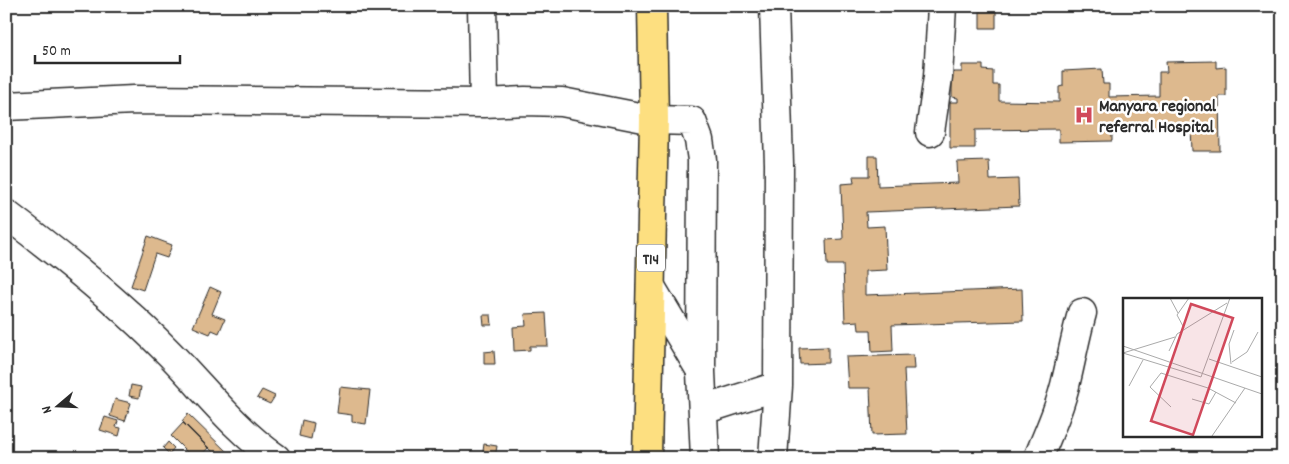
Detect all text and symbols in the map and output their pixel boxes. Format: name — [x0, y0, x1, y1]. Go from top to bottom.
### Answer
scale bar — [35, 32, 180, 64]
text: 50 m — [42, 41, 71, 63]
place label: Manyara regional referral Hospital — [1099, 95, 1217, 141]
hospital icon: Manyara regional referral Hospital — [1073, 104, 1095, 126]
road number: T14 — [637, 244, 665, 272]
inset map — [1123, 298, 1262, 436]
north arrow — [32, 382, 82, 432]
text: N — [37, 403, 58, 416]

